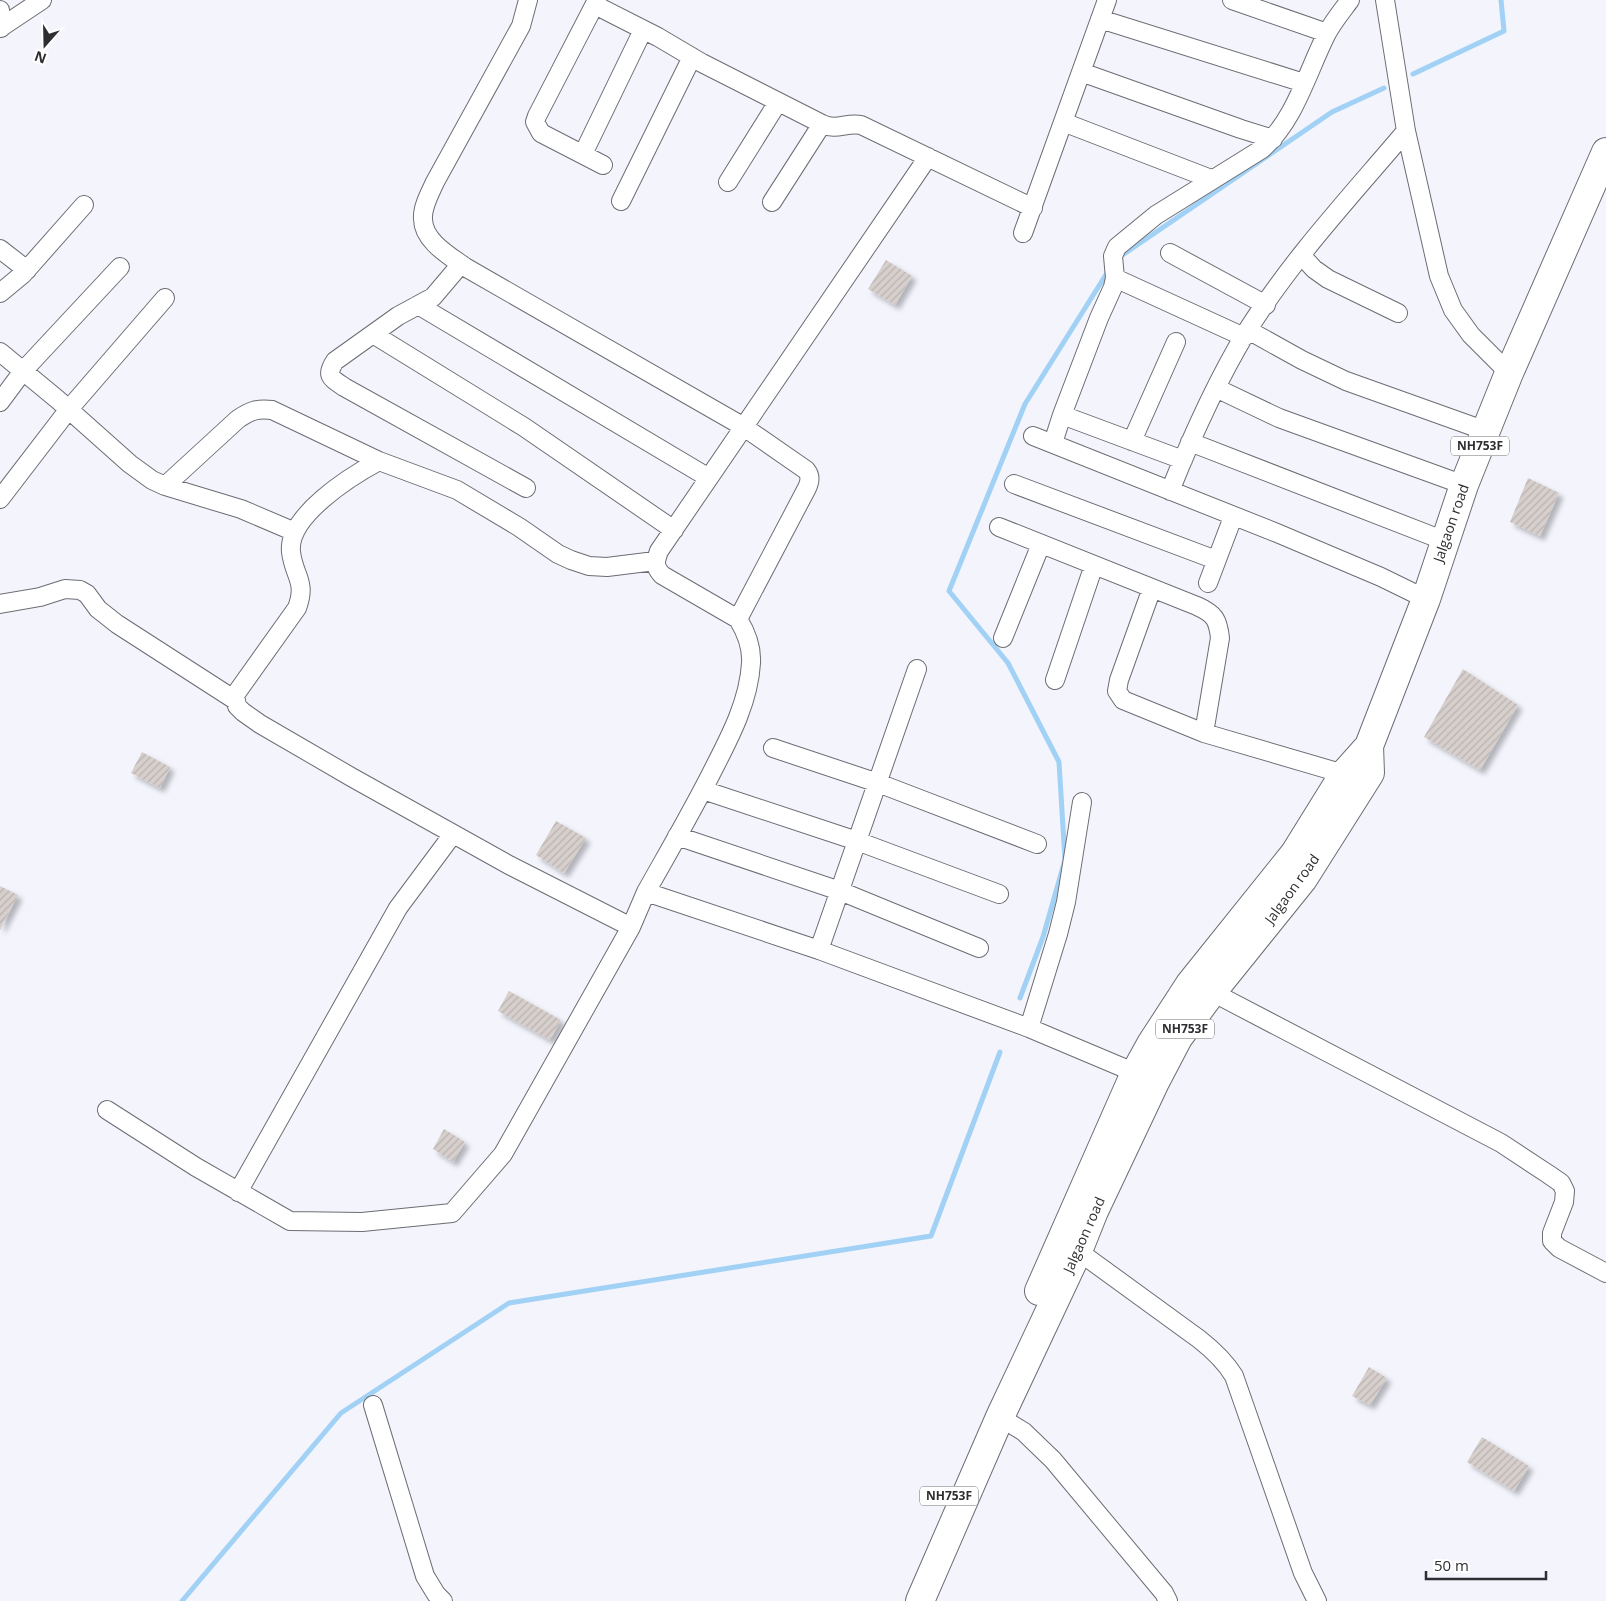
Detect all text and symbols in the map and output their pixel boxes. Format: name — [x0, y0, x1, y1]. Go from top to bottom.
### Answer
north arrow — [20, 20, 70, 70]
text: N — [32, 47, 49, 69]
road number: NH753F — [1451, 436, 1509, 456]
street label: Jalgaon road — [1428, 481, 1473, 566]
street label: Jalgaon road — [1259, 850, 1323, 929]
road number: NH753F — [1156, 1020, 1214, 1038]
street label: Jalgaon road — [1057, 1194, 1109, 1278]
road number: NH753F — [920, 1486, 978, 1505]
scale bar — [1426, 1548, 1546, 1580]
text: 50 m — [1434, 1555, 1469, 1575]

